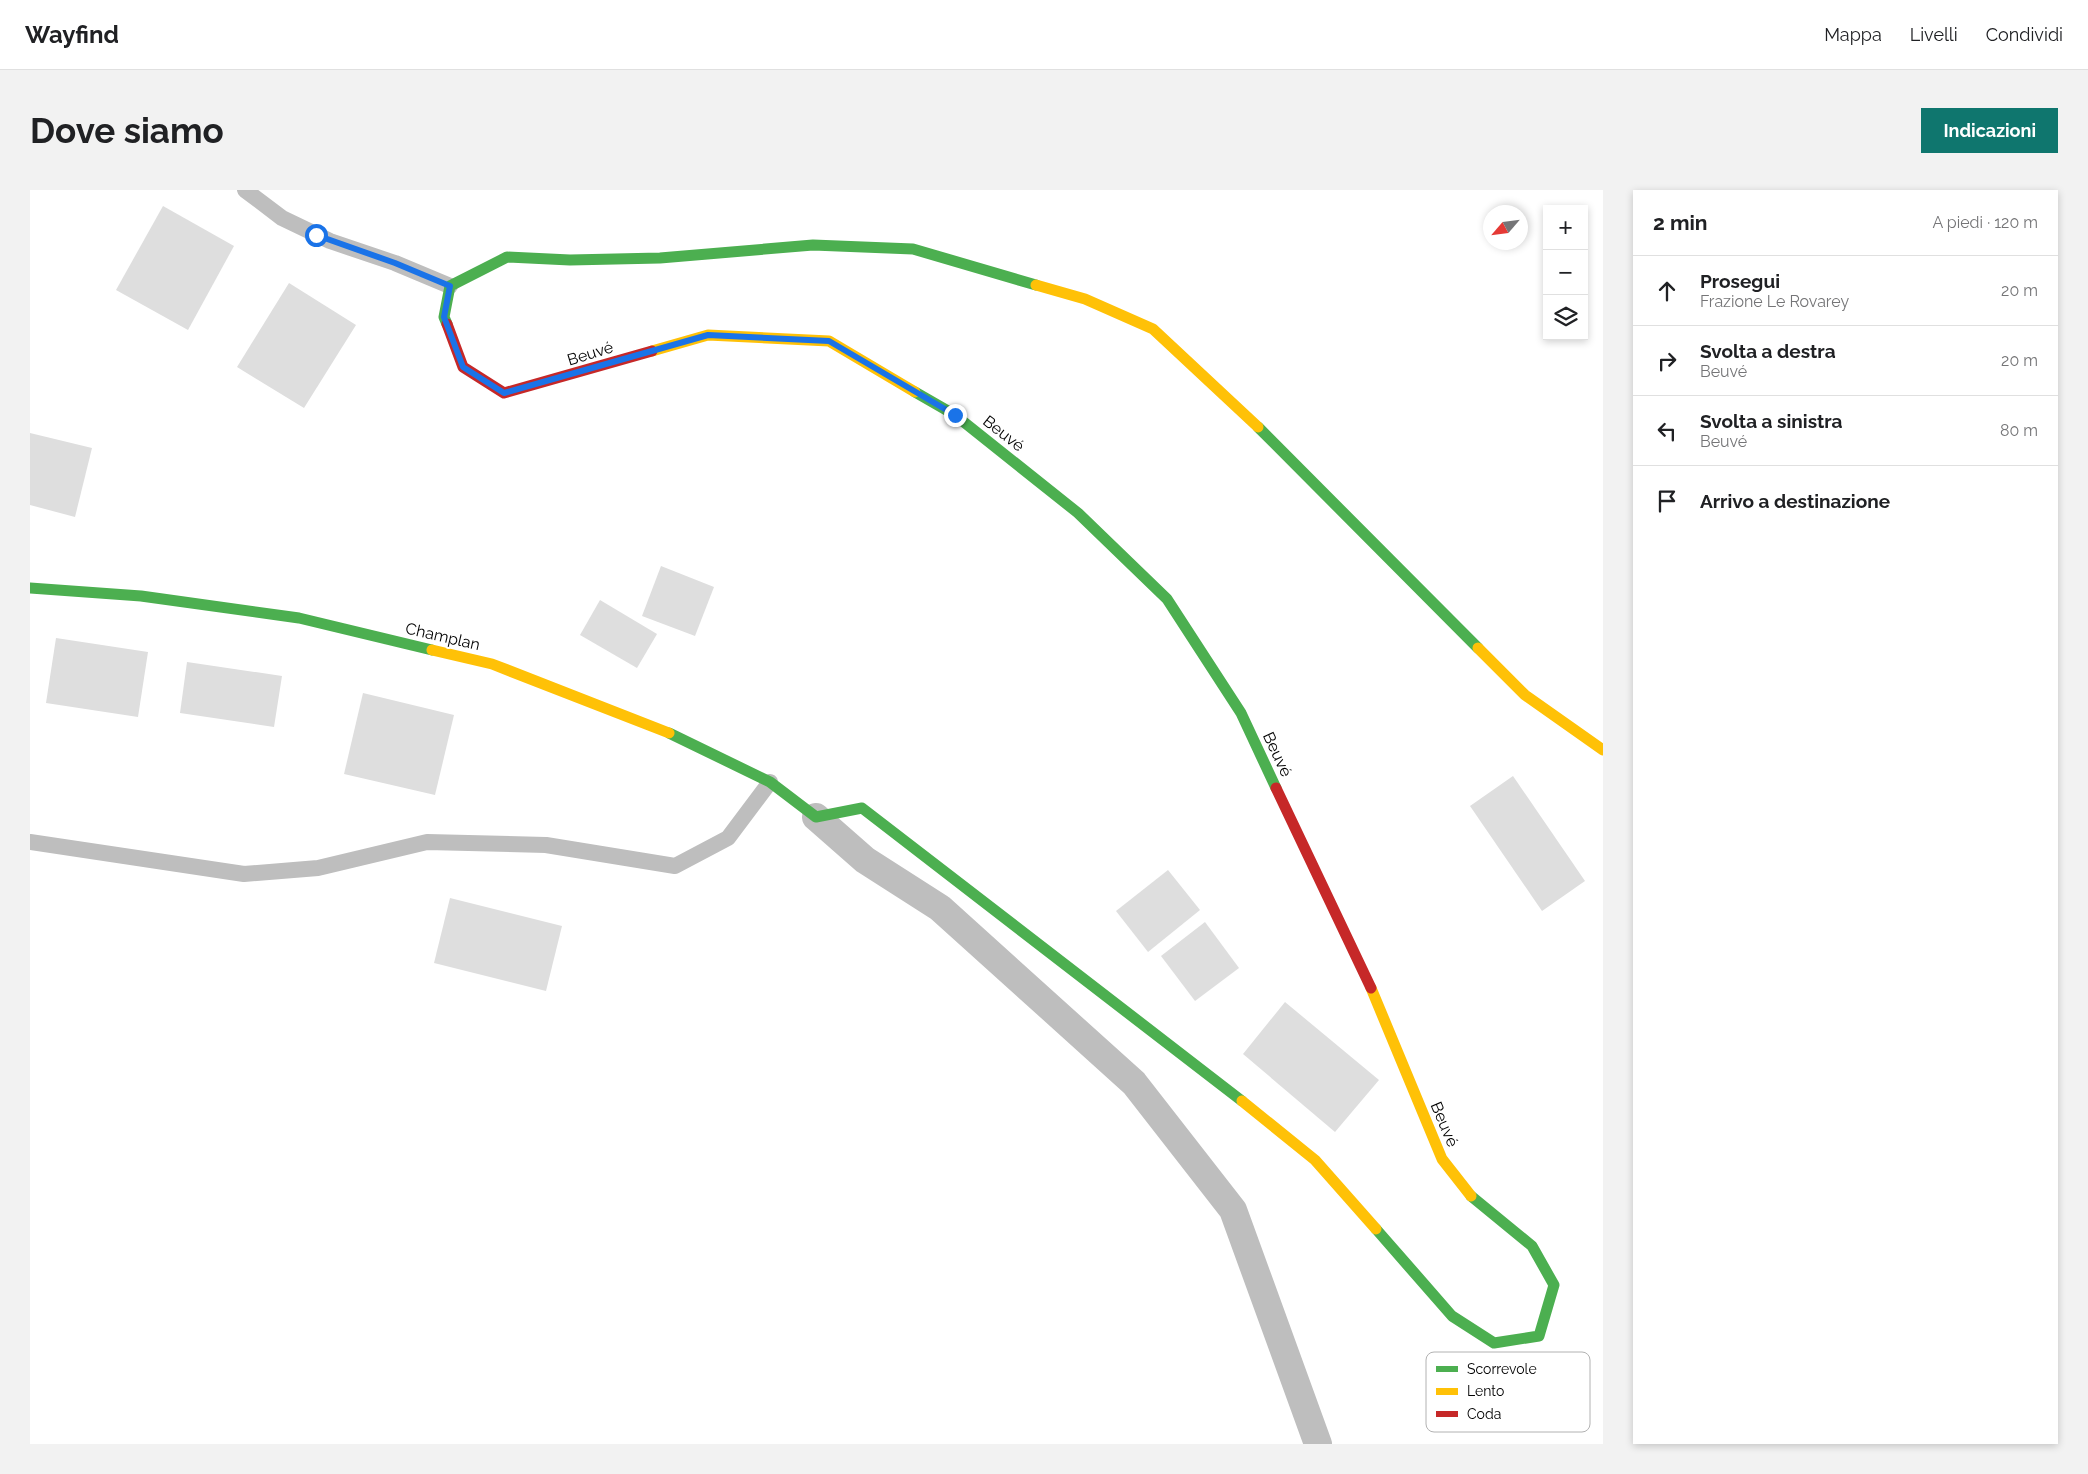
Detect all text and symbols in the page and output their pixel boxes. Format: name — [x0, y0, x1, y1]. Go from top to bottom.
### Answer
text: Wayfind — [25, 20, 119, 49]
text: Mappa — [1824, 24, 1882, 45]
text: Livelli — [1910, 24, 1958, 45]
text: Condividi — [1986, 24, 2063, 45]
button: Indicazioni — [1921, 108, 2058, 153]
text: Dove siamo — [30, 110, 224, 151]
north arrow — [1483, 205, 1528, 250]
map controls — [1543, 205, 1588, 340]
button: + — [1543, 205, 1588, 250]
text: 2 min — [1653, 210, 1707, 235]
text: A piedi · 120 m — [1932, 213, 2038, 232]
route start — [305, 224, 328, 247]
button: − — [1543, 250, 1588, 295]
text: Prosegui — [1700, 270, 1780, 292]
icon: ahead — [1653, 277, 1681, 305]
text: 20 m — [2001, 281, 2038, 300]
text: Frazione Le Rovarey — [1700, 292, 1849, 311]
button: layers — [1543, 295, 1588, 340]
street label: Beuvé — [565, 337, 615, 369]
text: Svolta a destra — [1700, 340, 1836, 362]
icon: right — [1653, 347, 1681, 375]
text: 20 m — [2001, 351, 2038, 370]
text: Beuvé — [1700, 362, 1747, 381]
route end — [944, 404, 967, 427]
text: Svolta a sinistra — [1700, 410, 1842, 432]
street label: Beuvé — [979, 411, 1028, 455]
icon: left — [1653, 417, 1681, 445]
text: 80 m — [2000, 421, 2038, 440]
text: Beuvé — [1700, 432, 1747, 451]
icon: arrive — [1653, 487, 1681, 515]
text: Arrivo a destinazione — [1700, 490, 1890, 512]
street label: Champlan — [404, 619, 482, 654]
street label: Beuvé — [1259, 729, 1296, 780]
street label: Beuvé — [1427, 1099, 1463, 1150]
legend — [1426, 1352, 1590, 1432]
text: Scorrevole — [1467, 1361, 1537, 1377]
text: Lento — [1467, 1383, 1504, 1399]
text: Coda — [1467, 1406, 1501, 1422]

